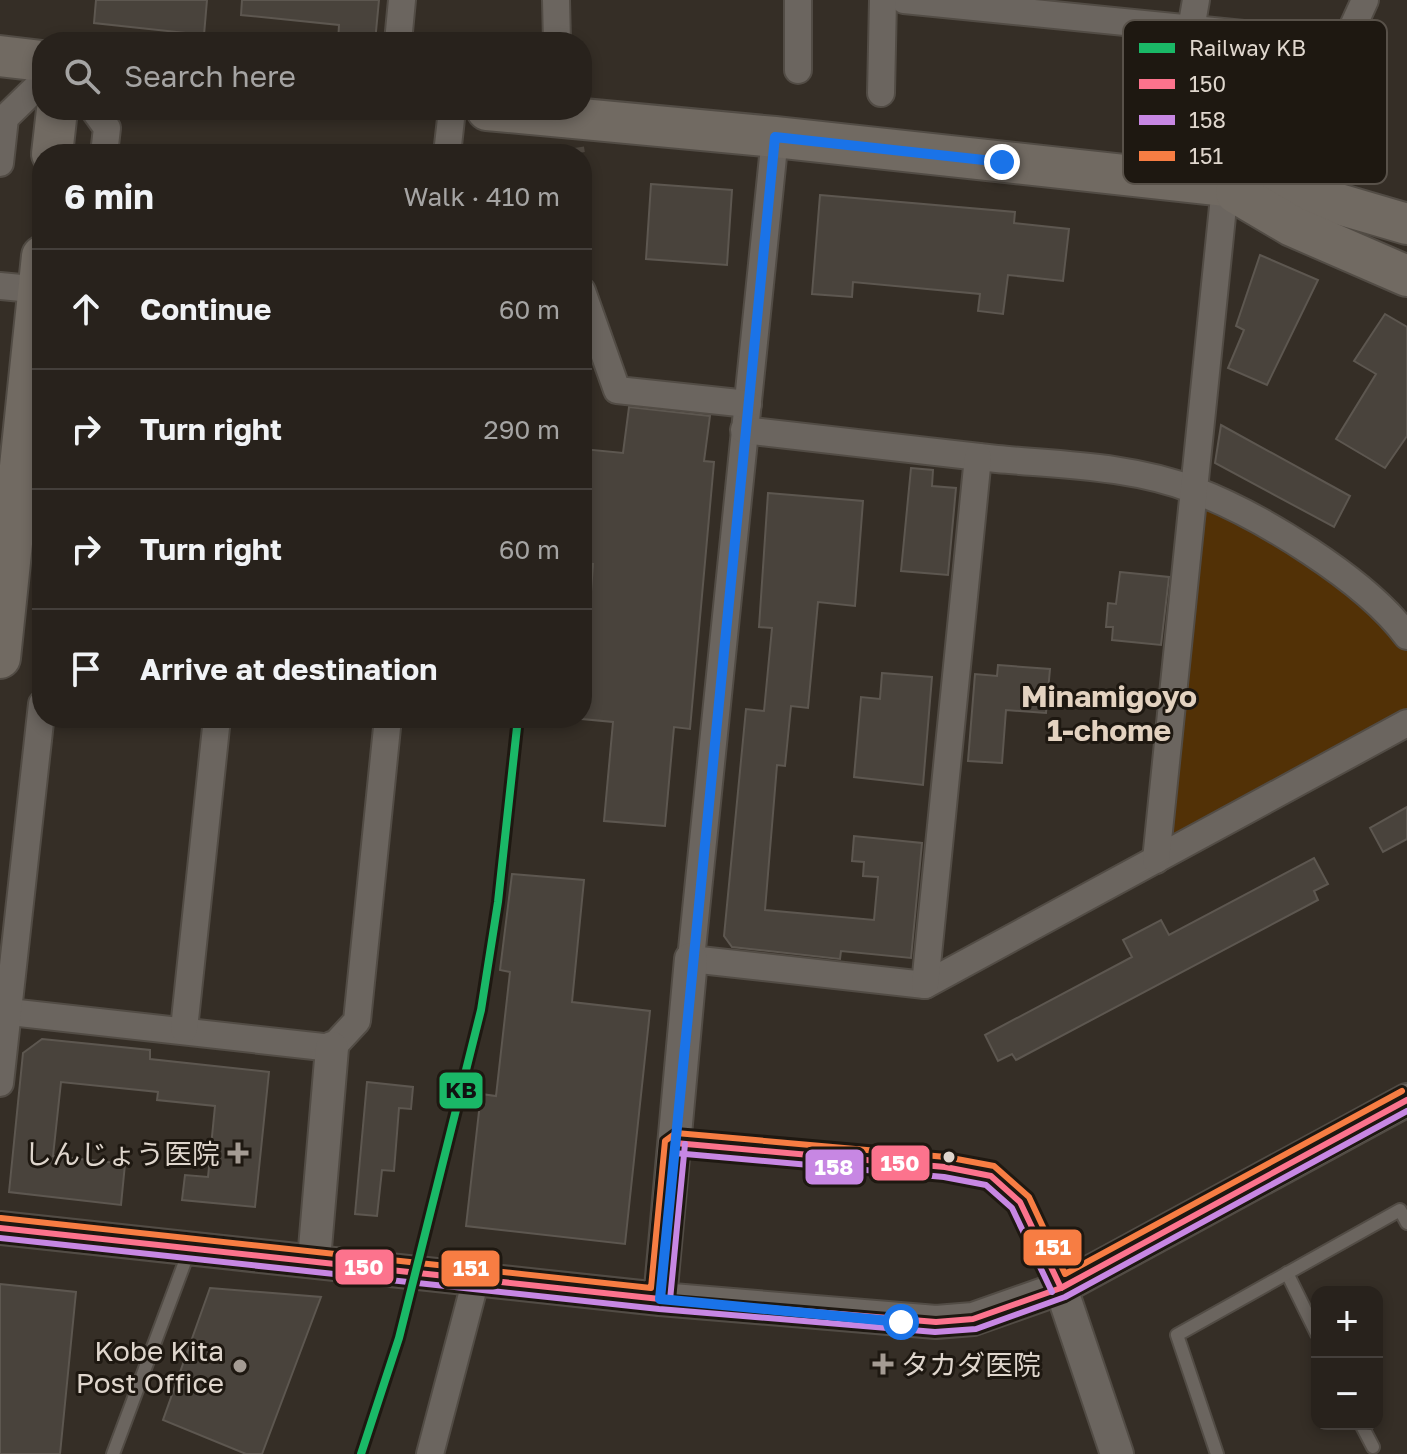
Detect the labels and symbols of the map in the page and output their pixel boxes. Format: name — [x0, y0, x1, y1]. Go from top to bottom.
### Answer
legend — [1123, 20, 1387, 184]
text: Railway KB — [1189, 34, 1306, 61]
text: 150 — [1189, 70, 1226, 97]
text: 158 — [1189, 106, 1226, 133]
text: 151 — [1189, 142, 1223, 169]
route end — [984, 144, 1020, 180]
district label: Minamigoyo 1-chome — [1021, 678, 1197, 748]
line badge: KB — [438, 1071, 484, 1110]
text: KB — [445, 1076, 477, 1103]
place label: しんじょう医院 — [24, 1137, 220, 1170]
marker: しんじょう医院 — [227, 1142, 249, 1164]
line badge: 150 — [870, 1144, 931, 1182]
line badge: 158 — [804, 1148, 865, 1186]
text: 150 — [880, 1149, 920, 1176]
unlabelled marker — [941, 1149, 957, 1165]
text: 158 — [815, 1153, 853, 1180]
line badge: 151 — [1022, 1228, 1083, 1267]
text: 151 — [1035, 1233, 1071, 1260]
line badge: 150 — [334, 1248, 395, 1286]
line badge: 151 — [440, 1249, 501, 1288]
text: 150 — [344, 1253, 384, 1280]
text: 151 — [453, 1254, 489, 1281]
route start — [883, 1304, 919, 1340]
place label: Kobe Kita Post Office — [76, 1334, 224, 1399]
place label: タカダ医院 — [901, 1348, 1041, 1381]
marker: タカダ医院 — [872, 1353, 894, 1375]
marker: Kobe Kita Post Office — [231, 1357, 249, 1375]

